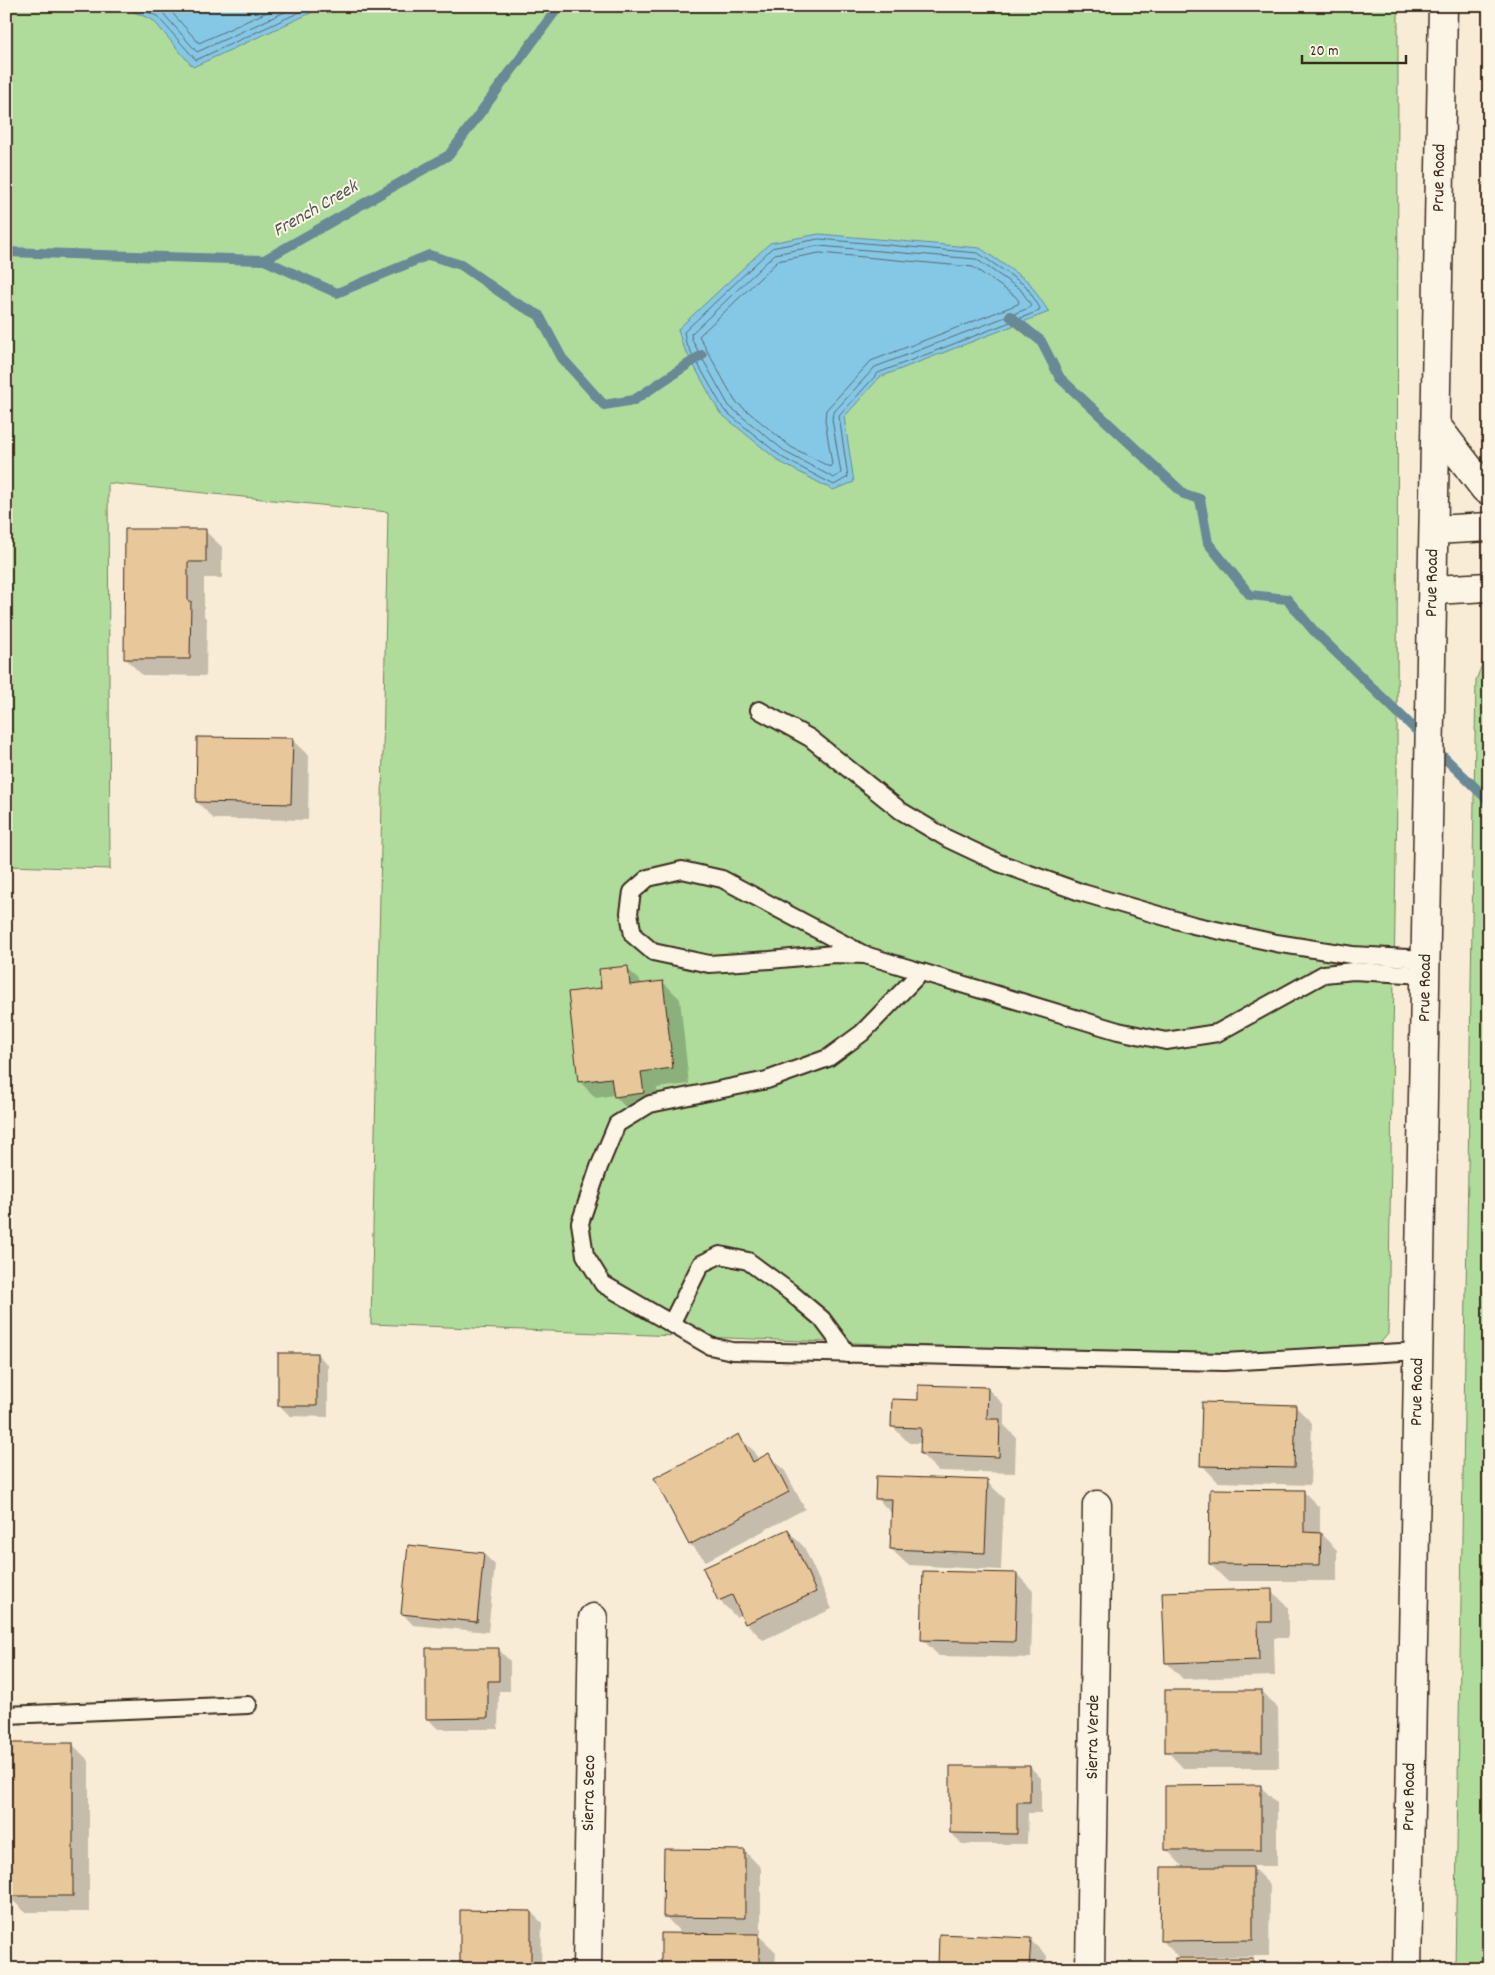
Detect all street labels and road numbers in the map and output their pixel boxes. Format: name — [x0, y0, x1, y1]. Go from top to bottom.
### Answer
street label: Prue Road — [1427, 144, 1453, 212]
street label: Prue Road — [1420, 549, 1446, 617]
street label: Prue Road — [1413, 954, 1439, 1022]
street label: Prue Road — [1405, 1358, 1431, 1426]
street label: Sierra Verde — [1081, 1694, 1107, 1780]
street label: Sierra Seco — [577, 1755, 603, 1831]
street label: Prue Road — [1397, 1763, 1423, 1831]

